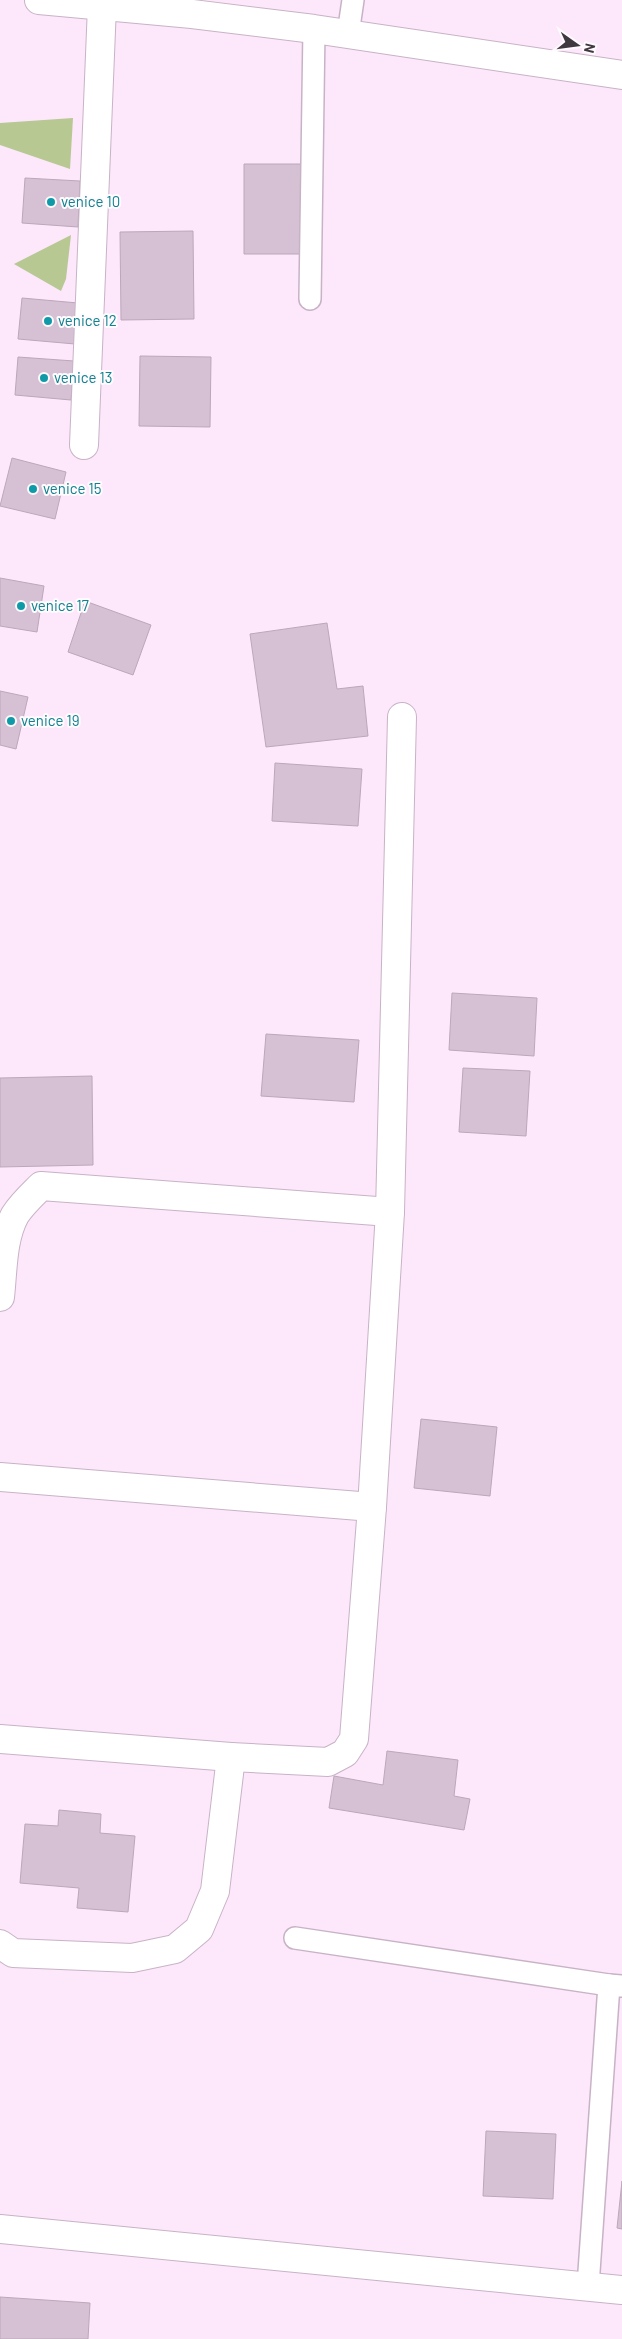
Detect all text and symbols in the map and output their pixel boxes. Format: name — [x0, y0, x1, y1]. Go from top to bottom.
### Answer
north arrow — [552, 20, 602, 70]
text: N — [581, 42, 599, 55]
place label: venice 10 — [61, 192, 120, 210]
marker: venice 10 — [45, 196, 57, 208]
place label: venice 12 — [58, 311, 117, 329]
marker: venice 12 — [42, 315, 54, 327]
place label: venice 13 — [54, 368, 113, 386]
marker: venice 13 — [38, 372, 50, 384]
place label: venice 15 — [43, 479, 102, 497]
marker: venice 15 — [27, 483, 39, 495]
place label: venice 17 — [31, 596, 89, 614]
marker: venice 17 — [15, 600, 27, 612]
place label: venice 19 — [21, 711, 80, 729]
marker: venice 19 — [5, 715, 17, 727]

